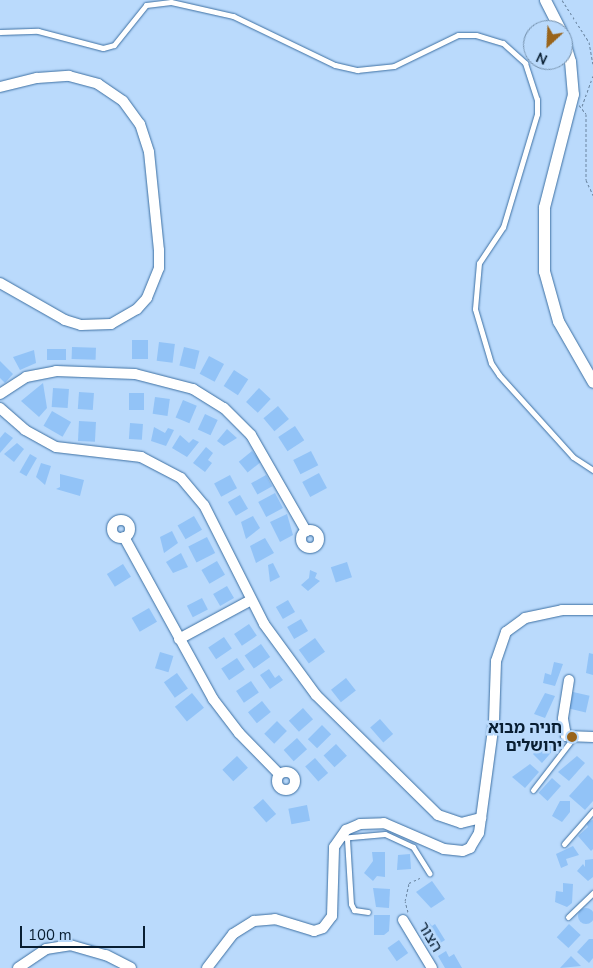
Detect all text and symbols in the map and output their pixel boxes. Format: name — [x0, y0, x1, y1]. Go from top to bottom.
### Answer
north arrow — [523, 20, 573, 70]
text: N — [533, 47, 551, 69]
place label: חניה מבוא ירושלים — [488, 718, 562, 756]
marker: חניה מבוא ירושלים — [566, 731, 578, 743]
scale bar — [22, 916, 148, 948]
street label: הצור — [414, 918, 446, 956]
text: 100 m — [28, 925, 72, 945]

